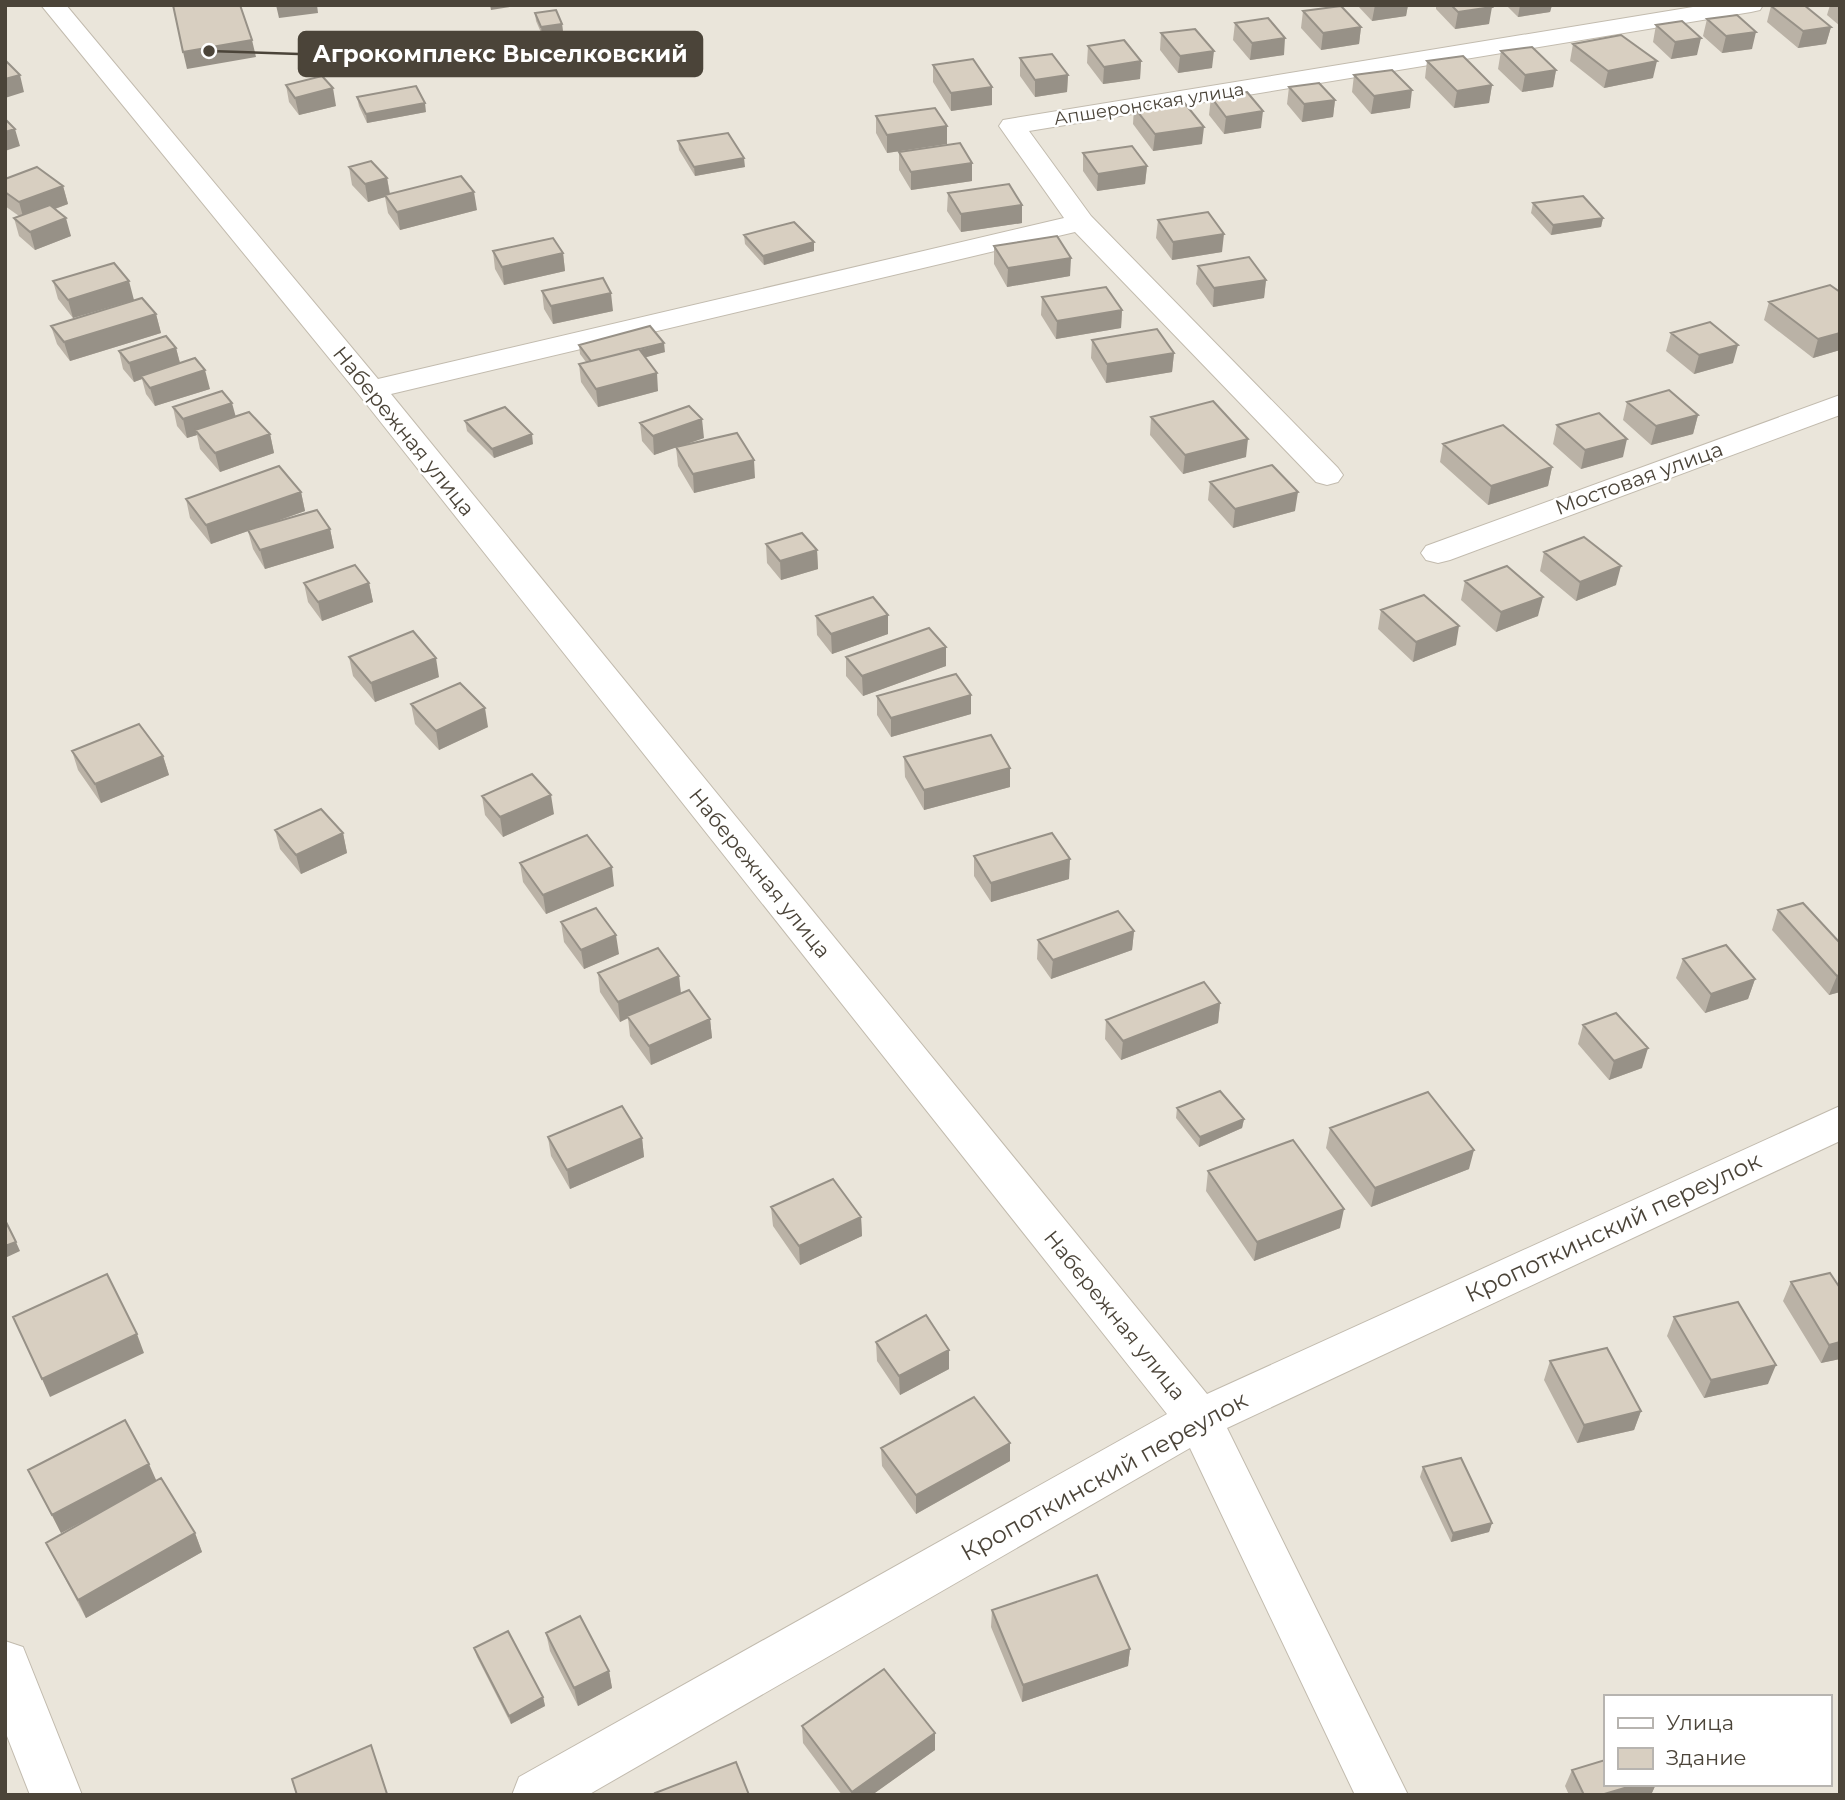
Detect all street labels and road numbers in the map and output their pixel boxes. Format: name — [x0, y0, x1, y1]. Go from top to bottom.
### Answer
street label: Апшеронская улица — [1052, 78, 1246, 130]
street label: Набережная улица — [328, 341, 480, 521]
street label: Мостовая улица — [1552, 436, 1726, 520]
street label: Набережная улица — [684, 783, 836, 963]
street label: Кропоткинский переулок — [1460, 1146, 1766, 1308]
street label: Набережная улица — [1039, 1225, 1191, 1405]
street label: Кропоткинский переулок — [956, 1385, 1252, 1567]

